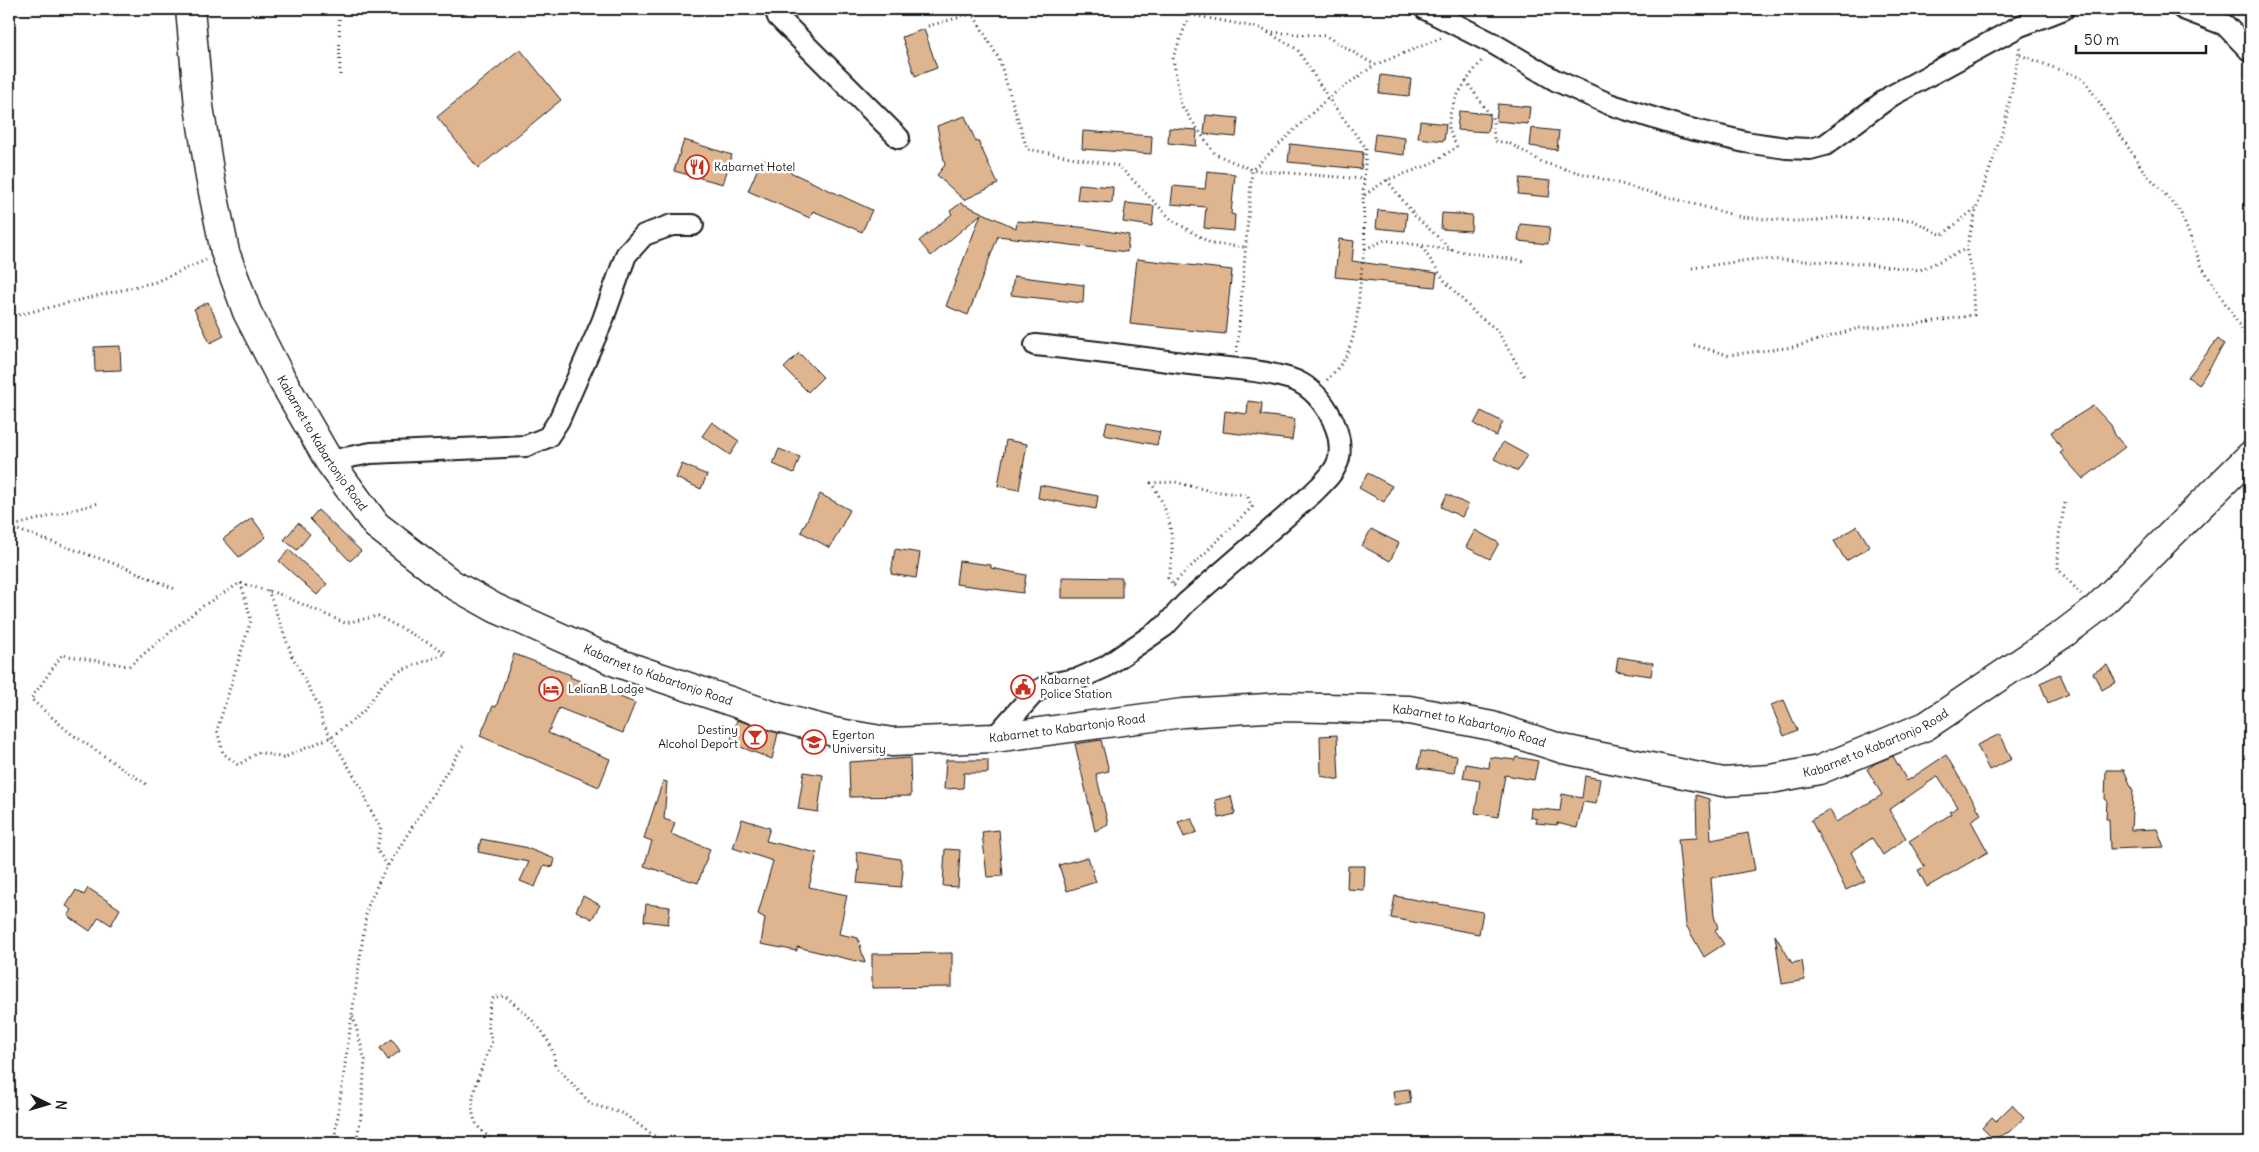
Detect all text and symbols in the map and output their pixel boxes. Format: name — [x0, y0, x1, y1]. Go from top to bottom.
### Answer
scale bar — [2076, 22, 2206, 54]
text: 50 m — [2084, 30, 2119, 49]
restaurant icon: Kabarnet Hotel — [684, 154, 710, 180]
place label: Kabarnet Hotel — [714, 159, 795, 174]
street label: Kabarnet to Kabartonjo Road — [274, 373, 371, 513]
street label: Kabarnet to Kabartonjo Road — [581, 641, 735, 708]
place label: Kabarnet Police Station — [1040, 672, 1112, 701]
public building icon: Kabarnet Police Station — [1010, 674, 1036, 700]
hotel icon: LelianB Lodge — [538, 676, 564, 702]
place label: LelianB Lodge — [568, 681, 644, 696]
street label: Kabarnet to Kabartonjo Road — [1392, 702, 1548, 750]
street label: Kabarnet to Kabartonjo Road — [1802, 705, 1951, 780]
street label: Kabarnet to Kabartonjo Road — [989, 710, 1146, 745]
place label: Destiny Alcohol Deport — [658, 722, 738, 751]
bar icon: Destiny Alcohol Deport — [742, 724, 768, 750]
place label: Egerton University — [832, 727, 886, 756]
school or university icon: Egerton University — [801, 729, 827, 755]
north arrow — [22, 1080, 72, 1130]
text: N — [52, 1100, 70, 1111]

